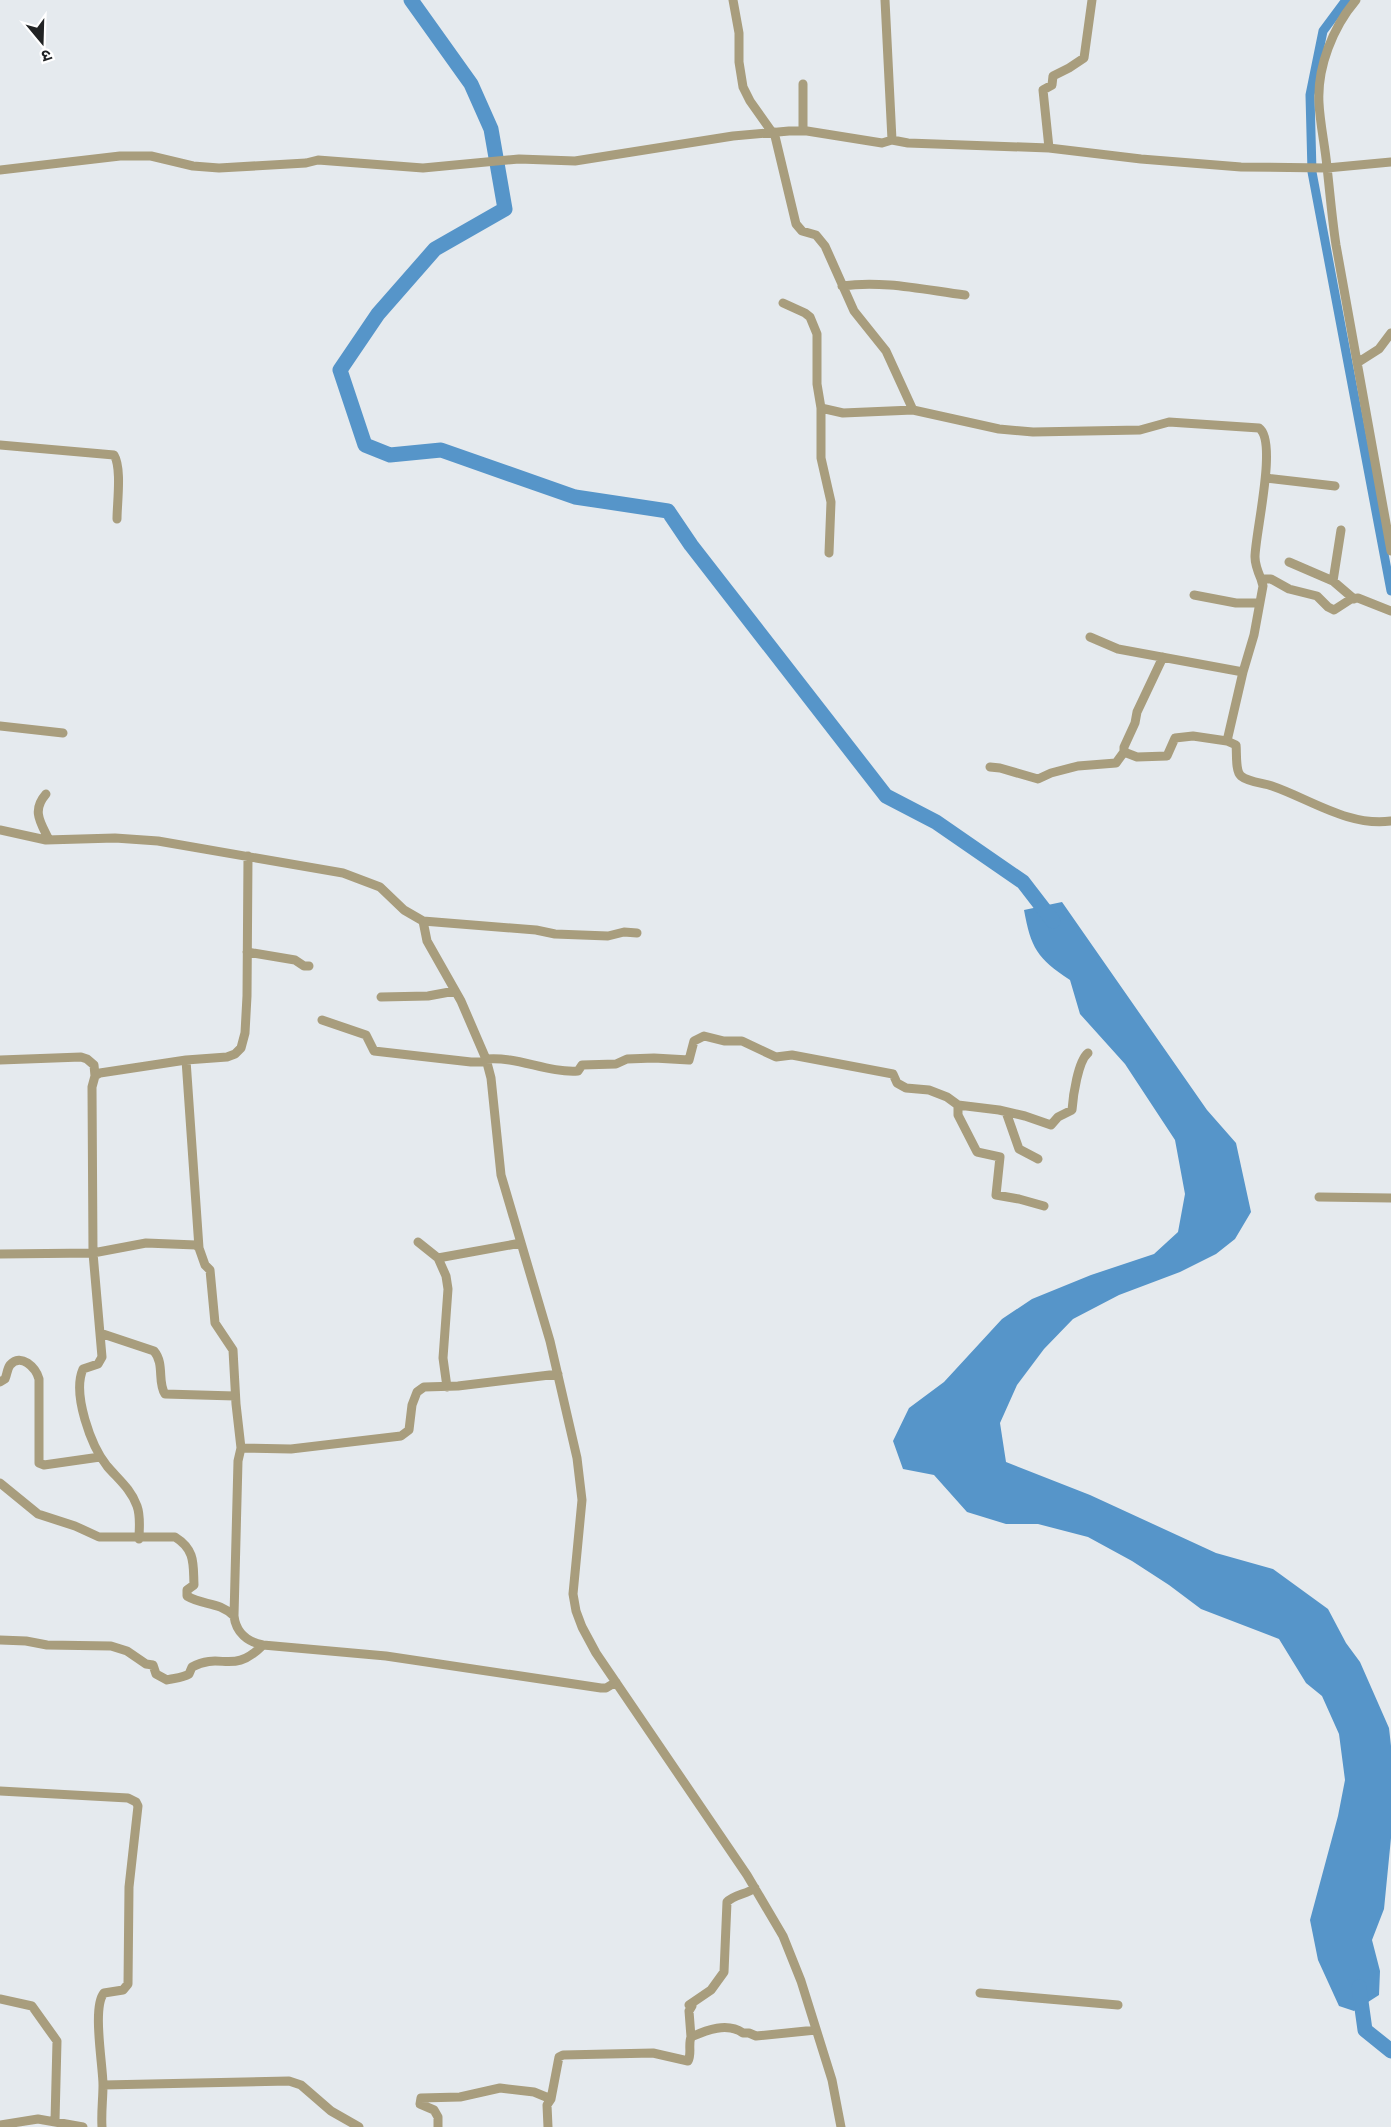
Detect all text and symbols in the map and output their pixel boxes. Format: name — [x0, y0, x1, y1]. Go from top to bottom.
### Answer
north arrow — [12, 12, 72, 72]
text: उ — [39, 45, 55, 67]

